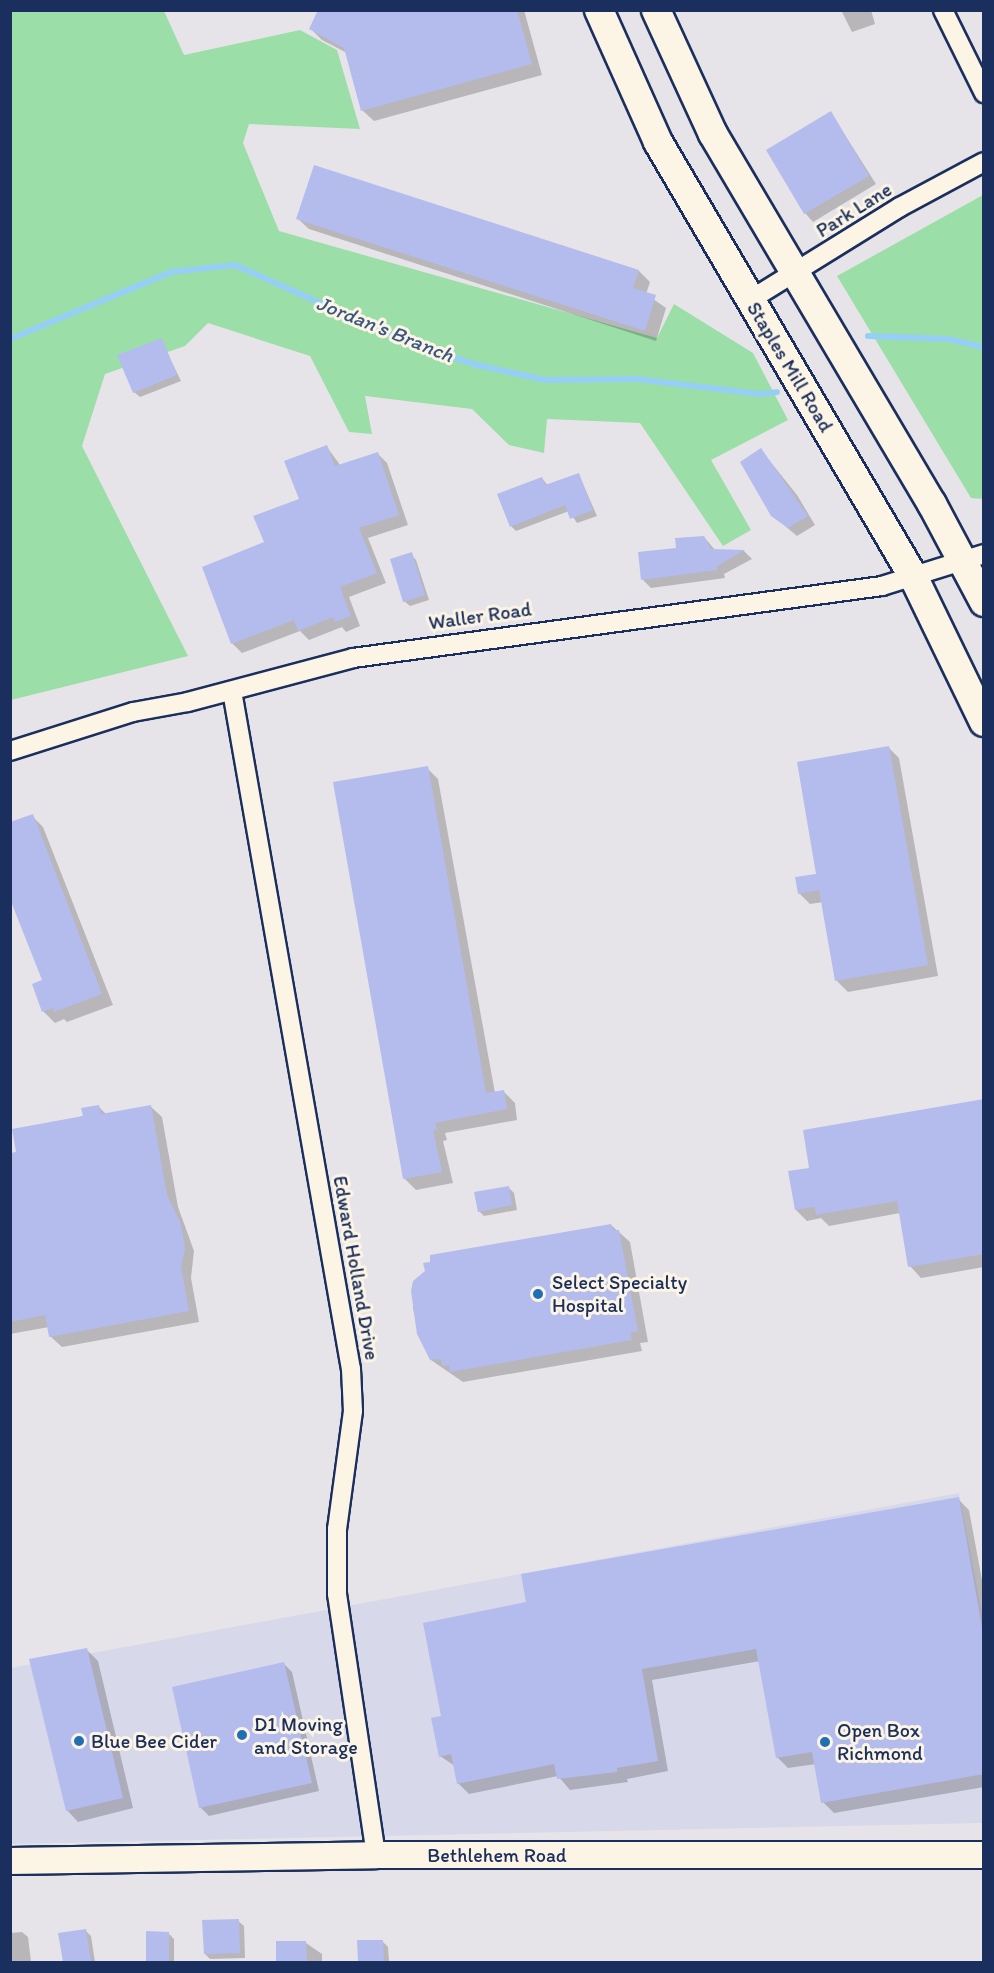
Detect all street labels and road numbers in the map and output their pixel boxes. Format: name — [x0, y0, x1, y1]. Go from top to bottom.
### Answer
street label: Park Lane — [812, 177, 896, 243]
street label: Staples Mill Road — [742, 298, 838, 436]
street label: Waller Road — [427, 597, 533, 635]
street label: Edward Holland Drive — [328, 1174, 384, 1362]
street label: Bethlehem Road — [427, 1843, 567, 1867]

